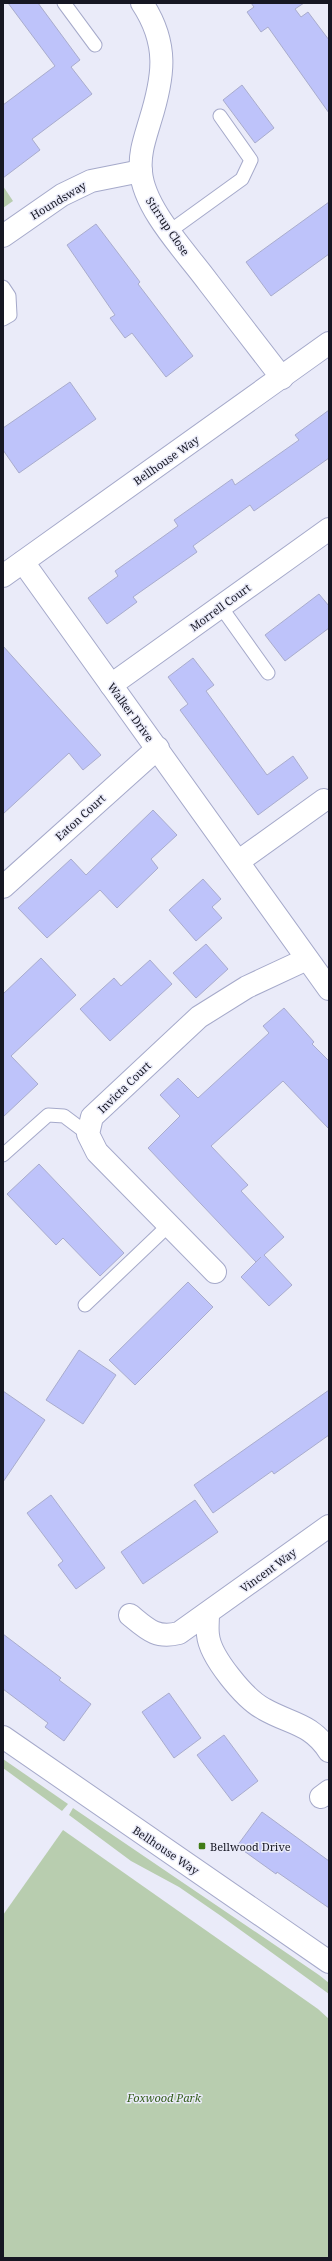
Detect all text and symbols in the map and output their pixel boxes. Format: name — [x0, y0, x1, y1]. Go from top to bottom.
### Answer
street label: Houndsway — [27, 177, 89, 223]
street label: Stirrup Close — [143, 194, 193, 258]
street label: Bellhouse Way — [130, 431, 202, 488]
street label: Morrell Court — [187, 580, 254, 634]
street label: Walker Drive — [105, 679, 158, 745]
street label: Eaton Court — [52, 790, 108, 843]
street label: Invicta Court — [94, 1058, 154, 1116]
street label: Vincent Way — [237, 1544, 300, 1595]
street label: Bellhouse Way — [130, 1822, 203, 1878]
place label: Bellwood Drive — [210, 1839, 291, 1854]
marker: Bellwood Drive — [197, 1841, 207, 1851]
park label: Foxwood Park — [126, 2090, 202, 2105]

